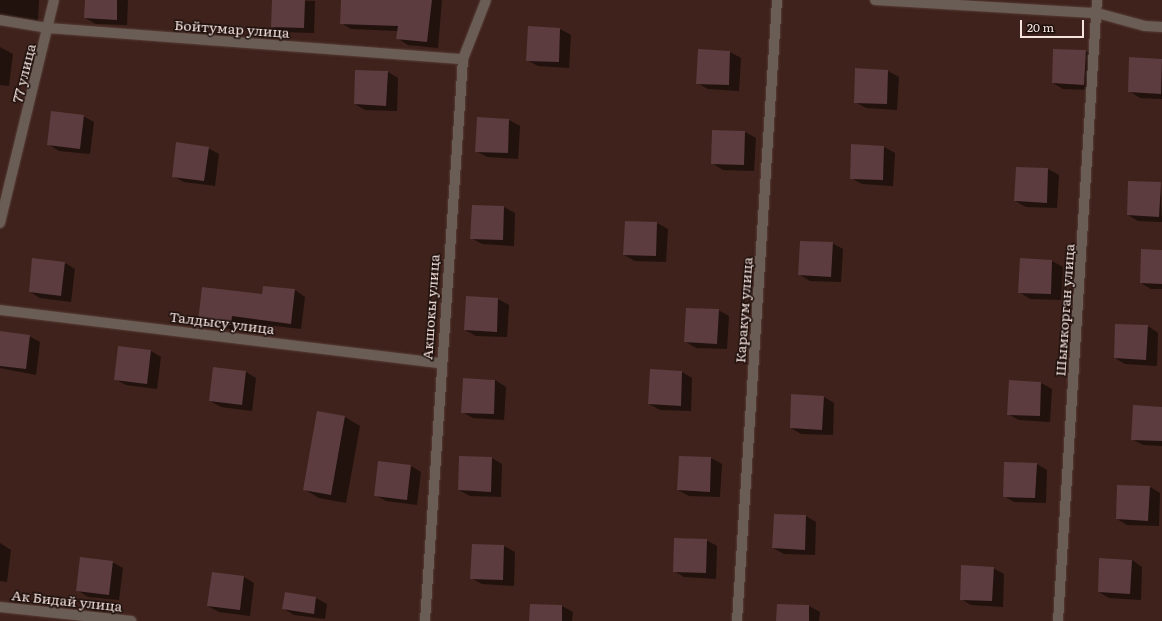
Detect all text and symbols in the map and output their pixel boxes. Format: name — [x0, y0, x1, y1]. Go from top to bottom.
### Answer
scale bar — [1022, 12, 1086, 38]
street label: Бойтумар улица — [174, 16, 290, 40]
text: 20 m — [1027, 18, 1054, 36]
street label: 77 улица — [8, 42, 38, 104]
street label: Шымкорган улица — [1051, 243, 1077, 377]
street label: Акшокы улица — [418, 254, 442, 360]
street label: Каракум улица — [731, 256, 755, 364]
street label: Талдысу улица — [168, 307, 276, 337]
street label: Ак Бидай улица — [11, 586, 123, 614]

